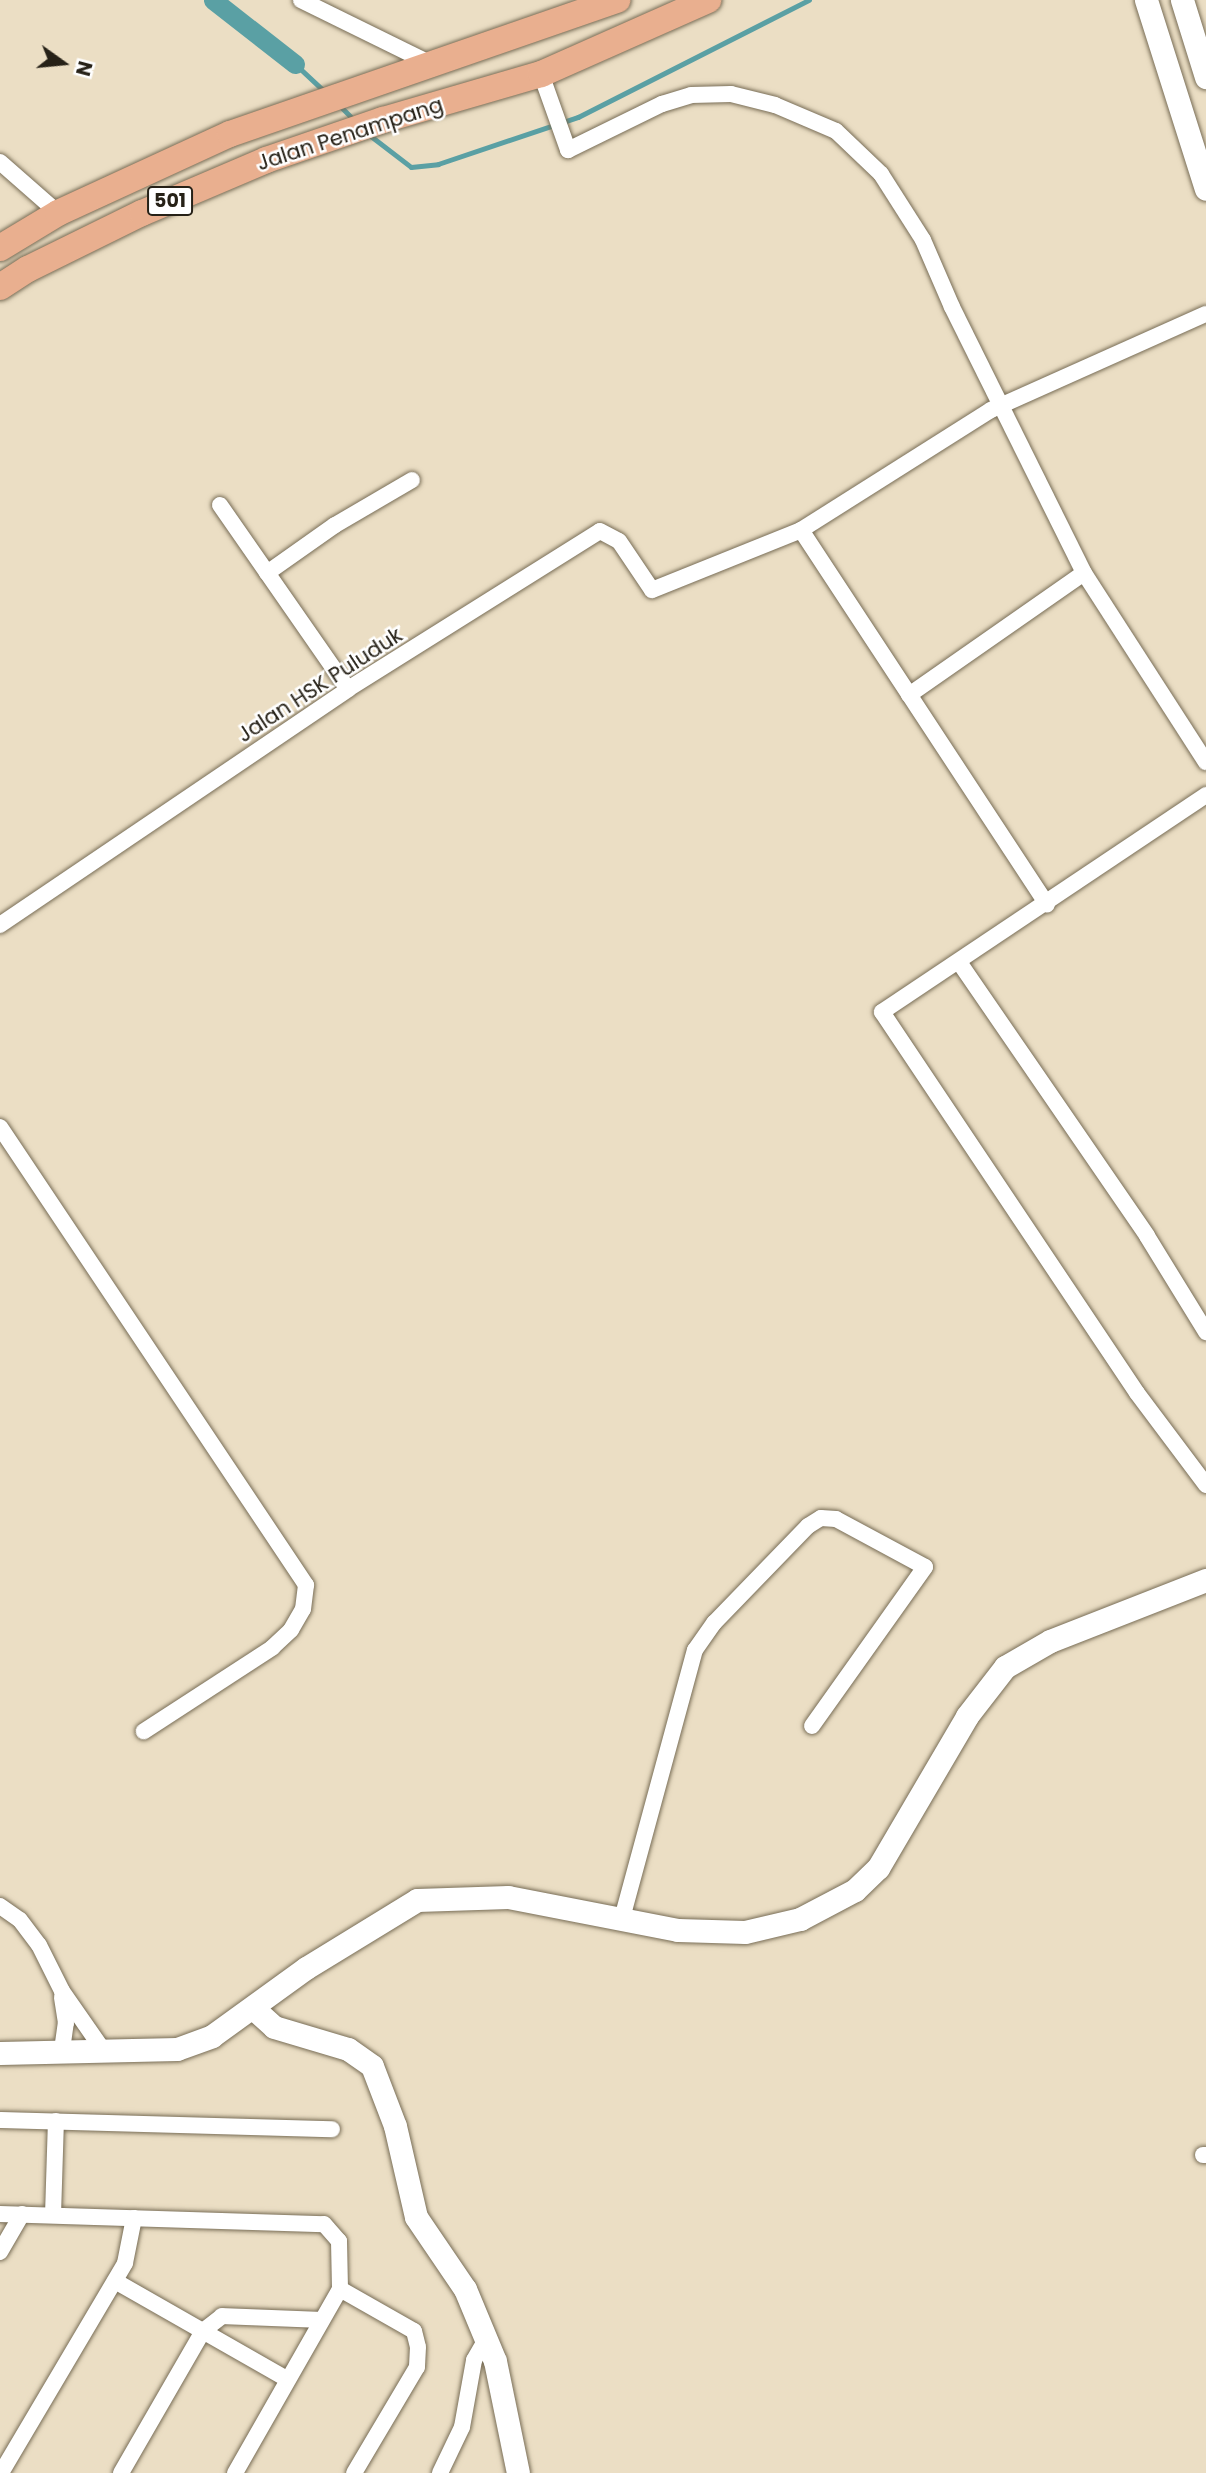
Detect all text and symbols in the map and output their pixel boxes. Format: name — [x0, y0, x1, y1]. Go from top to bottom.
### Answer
north arrow — [28, 28, 98, 98]
text: N — [69, 58, 99, 79]
street label: Jalan Penampang — [254, 92, 446, 176]
road number: 501 — [146, 186, 194, 216]
street label: Jalan HSK Puluduk — [233, 622, 407, 748]

